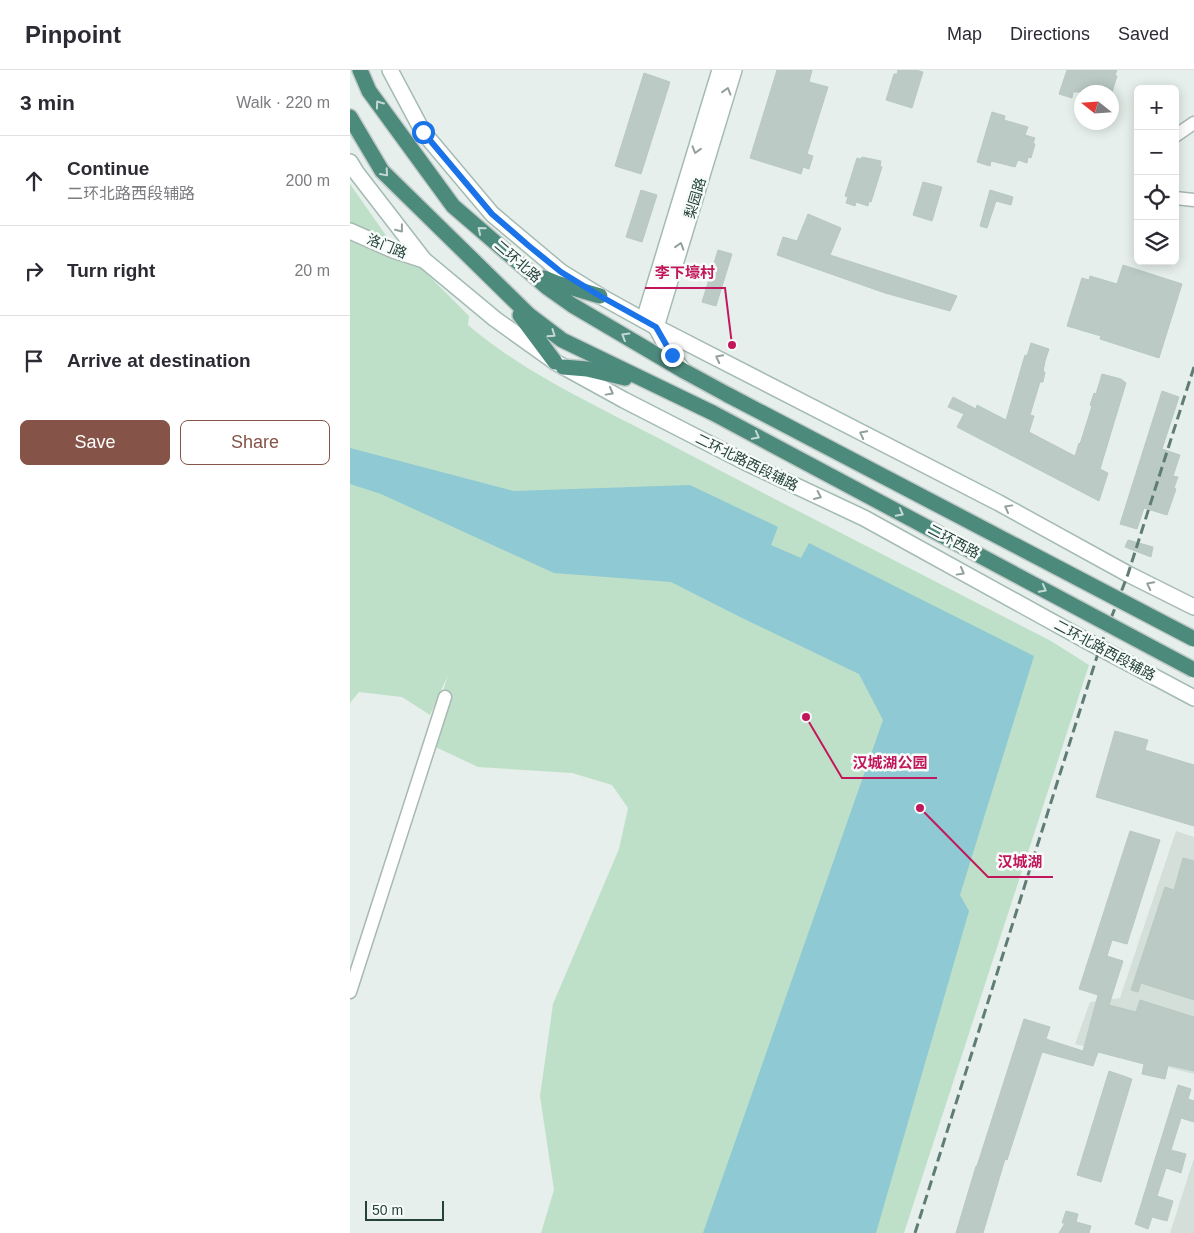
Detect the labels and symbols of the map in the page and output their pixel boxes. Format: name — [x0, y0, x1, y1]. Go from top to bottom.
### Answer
north arrow — [1074, 85, 1119, 130]
one-way arrow — [722, 87, 732, 96]
one-way arrow — [376, 100, 385, 110]
route start — [412, 121, 435, 144]
one-way arrow — [692, 145, 702, 154]
one-way arrow — [379, 167, 387, 176]
street label: 梨园路 — [681, 176, 709, 220]
one-way arrow — [395, 223, 403, 232]
one-way arrow — [478, 227, 487, 235]
street label: 洛门路 — [365, 231, 409, 261]
street label: 二环北路 — [492, 237, 544, 285]
one-way arrow — [675, 243, 685, 251]
callout: 李下壕村 — [645, 258, 725, 288]
text: 李下壕村 — [655, 264, 715, 281]
one-way arrow — [546, 328, 556, 337]
one-way arrow — [622, 333, 631, 343]
route end — [661, 344, 684, 367]
one-way arrow — [715, 354, 724, 364]
one-way arrow — [604, 386, 613, 396]
street label: 二环北路西段辅路 — [693, 430, 801, 494]
one-way arrow — [751, 430, 760, 440]
one-way arrow — [859, 430, 868, 440]
one-way arrow — [813, 490, 822, 501]
one-way arrow — [1004, 504, 1013, 514]
one-way arrow — [894, 506, 903, 516]
street label: 二环西路 — [926, 521, 982, 561]
one-way arrow — [956, 566, 965, 576]
one-way arrow — [1147, 581, 1156, 591]
one-way arrow — [1038, 583, 1047, 593]
street label: 二环北路西段辅路 — [1052, 617, 1158, 683]
callout: 汉城湖公园 — [842, 748, 937, 778]
text: 汉城湖公园 — [852, 754, 928, 771]
callout: 汉城湖 — [988, 847, 1053, 877]
text: 汉城湖 — [997, 853, 1043, 870]
scale bar — [365, 1198, 444, 1221]

